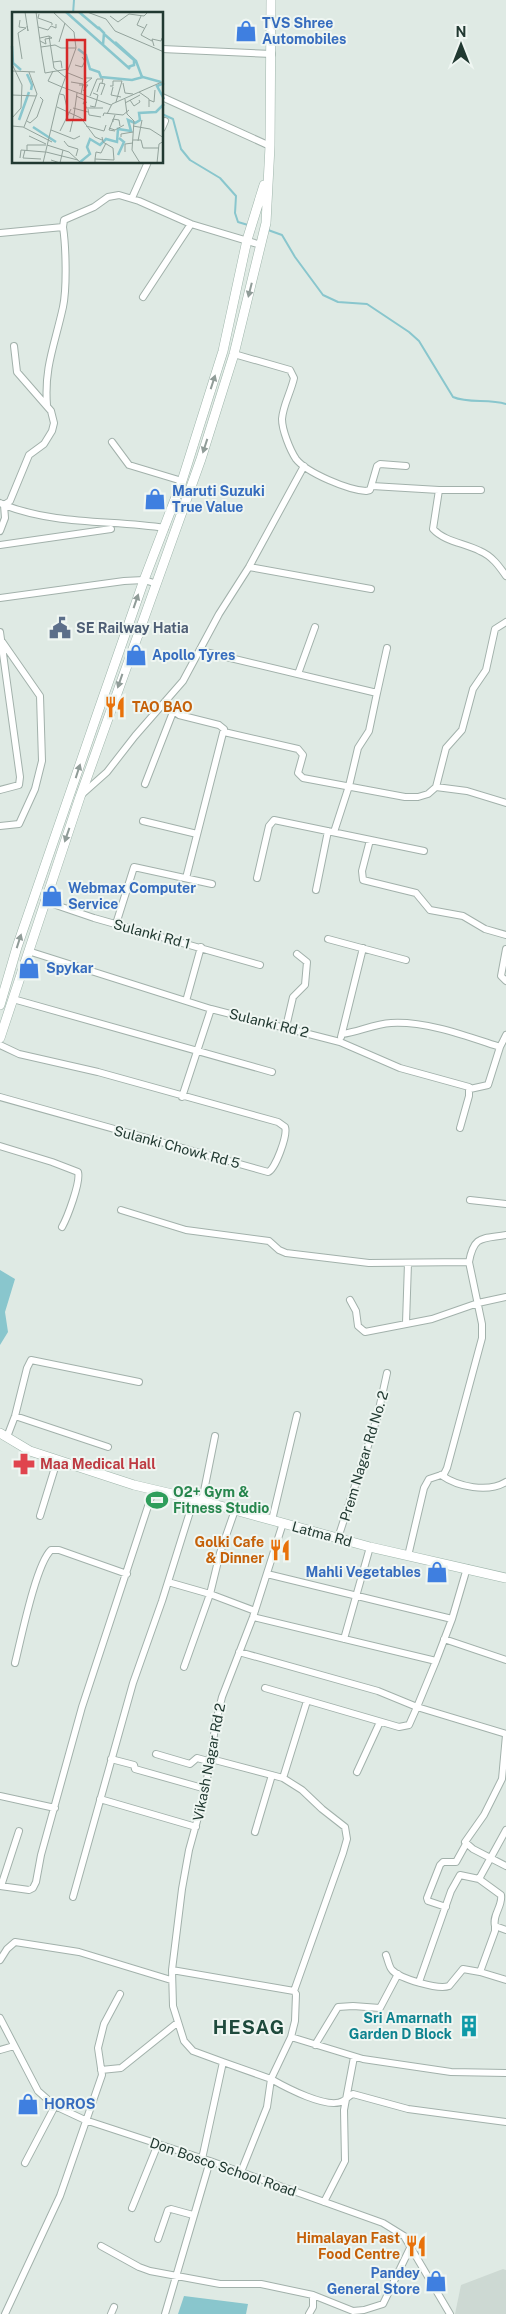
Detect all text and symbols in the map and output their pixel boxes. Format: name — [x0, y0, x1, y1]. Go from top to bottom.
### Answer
inset map — [12, 12, 164, 164]
place label: TVS Shree Automobiles — [262, 15, 347, 47]
shop icon: TVS Shree Automobiles — [233, 18, 259, 44]
north arrow — [436, 20, 486, 70]
text: N — [456, 24, 466, 40]
one-way arrow — [246, 283, 254, 298]
one-way arrow — [210, 374, 218, 389]
one-way arrow — [201, 439, 208, 454]
place label: Maruti Suzuki True Value — [172, 483, 265, 515]
shop icon: Maruti Suzuki True Value — [142, 486, 168, 512]
one-way arrow — [133, 593, 141, 608]
public building icon: SE Railway Hatia — [47, 615, 73, 641]
place label: SE Railway Hatia — [76, 620, 189, 636]
shop icon: Apollo Tyres — [123, 642, 149, 668]
place label: Apollo Tyres — [152, 647, 235, 663]
one-way arrow — [116, 674, 123, 689]
restaurant icon: TAO BAO — [102, 694, 128, 720]
place label: TAO BAO — [132, 699, 193, 715]
one-way arrow — [75, 764, 83, 779]
one-way arrow — [62, 828, 70, 843]
place label: Webmax Computer Service — [68, 880, 196, 912]
shop icon: Webmax Computer Service — [39, 883, 65, 909]
street label: Sulanki Rd 1 — [112, 916, 192, 952]
one-way arrow — [16, 934, 24, 949]
shop icon: Spykar — [16, 955, 42, 981]
place label: Spykar — [46, 960, 94, 976]
street label: Sulanki Rd 2 — [227, 1005, 311, 1041]
street label: Sulanki Chowk Rd 5 — [112, 1122, 242, 1172]
street label: Prem Nagar Rd No. 2 — [337, 1389, 391, 1523]
pharmacy icon: Maa Medical Hall — [11, 1451, 37, 1477]
place label: Maa Medical Hall — [40, 1456, 156, 1472]
place label: O2+ Gym & Fitness Studio — [173, 1484, 269, 1516]
sports icon: O2+ Gym & Fitness Studio — [144, 1487, 170, 1513]
street label: Latma Rd — [290, 1518, 354, 1550]
place label: Golki Cafe & Dinner — [195, 1534, 264, 1566]
restaurant icon: Golki Cafe & Dinner — [267, 1537, 293, 1563]
shop icon: Mahli Vegetables — [424, 1559, 450, 1585]
place label: Mahli Vegetables — [305, 1564, 421, 1580]
street label: Vikash Nagar Rd 2 — [190, 1702, 228, 1822]
place label: Sri Amarnath Garden D Block — [349, 2010, 452, 2042]
building icon: Sri Amarnath Garden D Block — [456, 2013, 482, 2039]
district label: HESAG — [213, 2016, 285, 2038]
shop icon: HOROS — [15, 2091, 41, 2117]
place label: HOROS — [44, 2096, 95, 2112]
street label: Don Bosco School Road — [148, 2134, 298, 2200]
place label: Himalayan Fast Food Centre — [296, 2230, 400, 2262]
restaurant icon: Himalayan Fast Food Centre — [403, 2233, 429, 2259]
place label: Pandey General Store — [327, 2265, 420, 2297]
shop icon: Pandey General Store — [423, 2268, 449, 2294]

